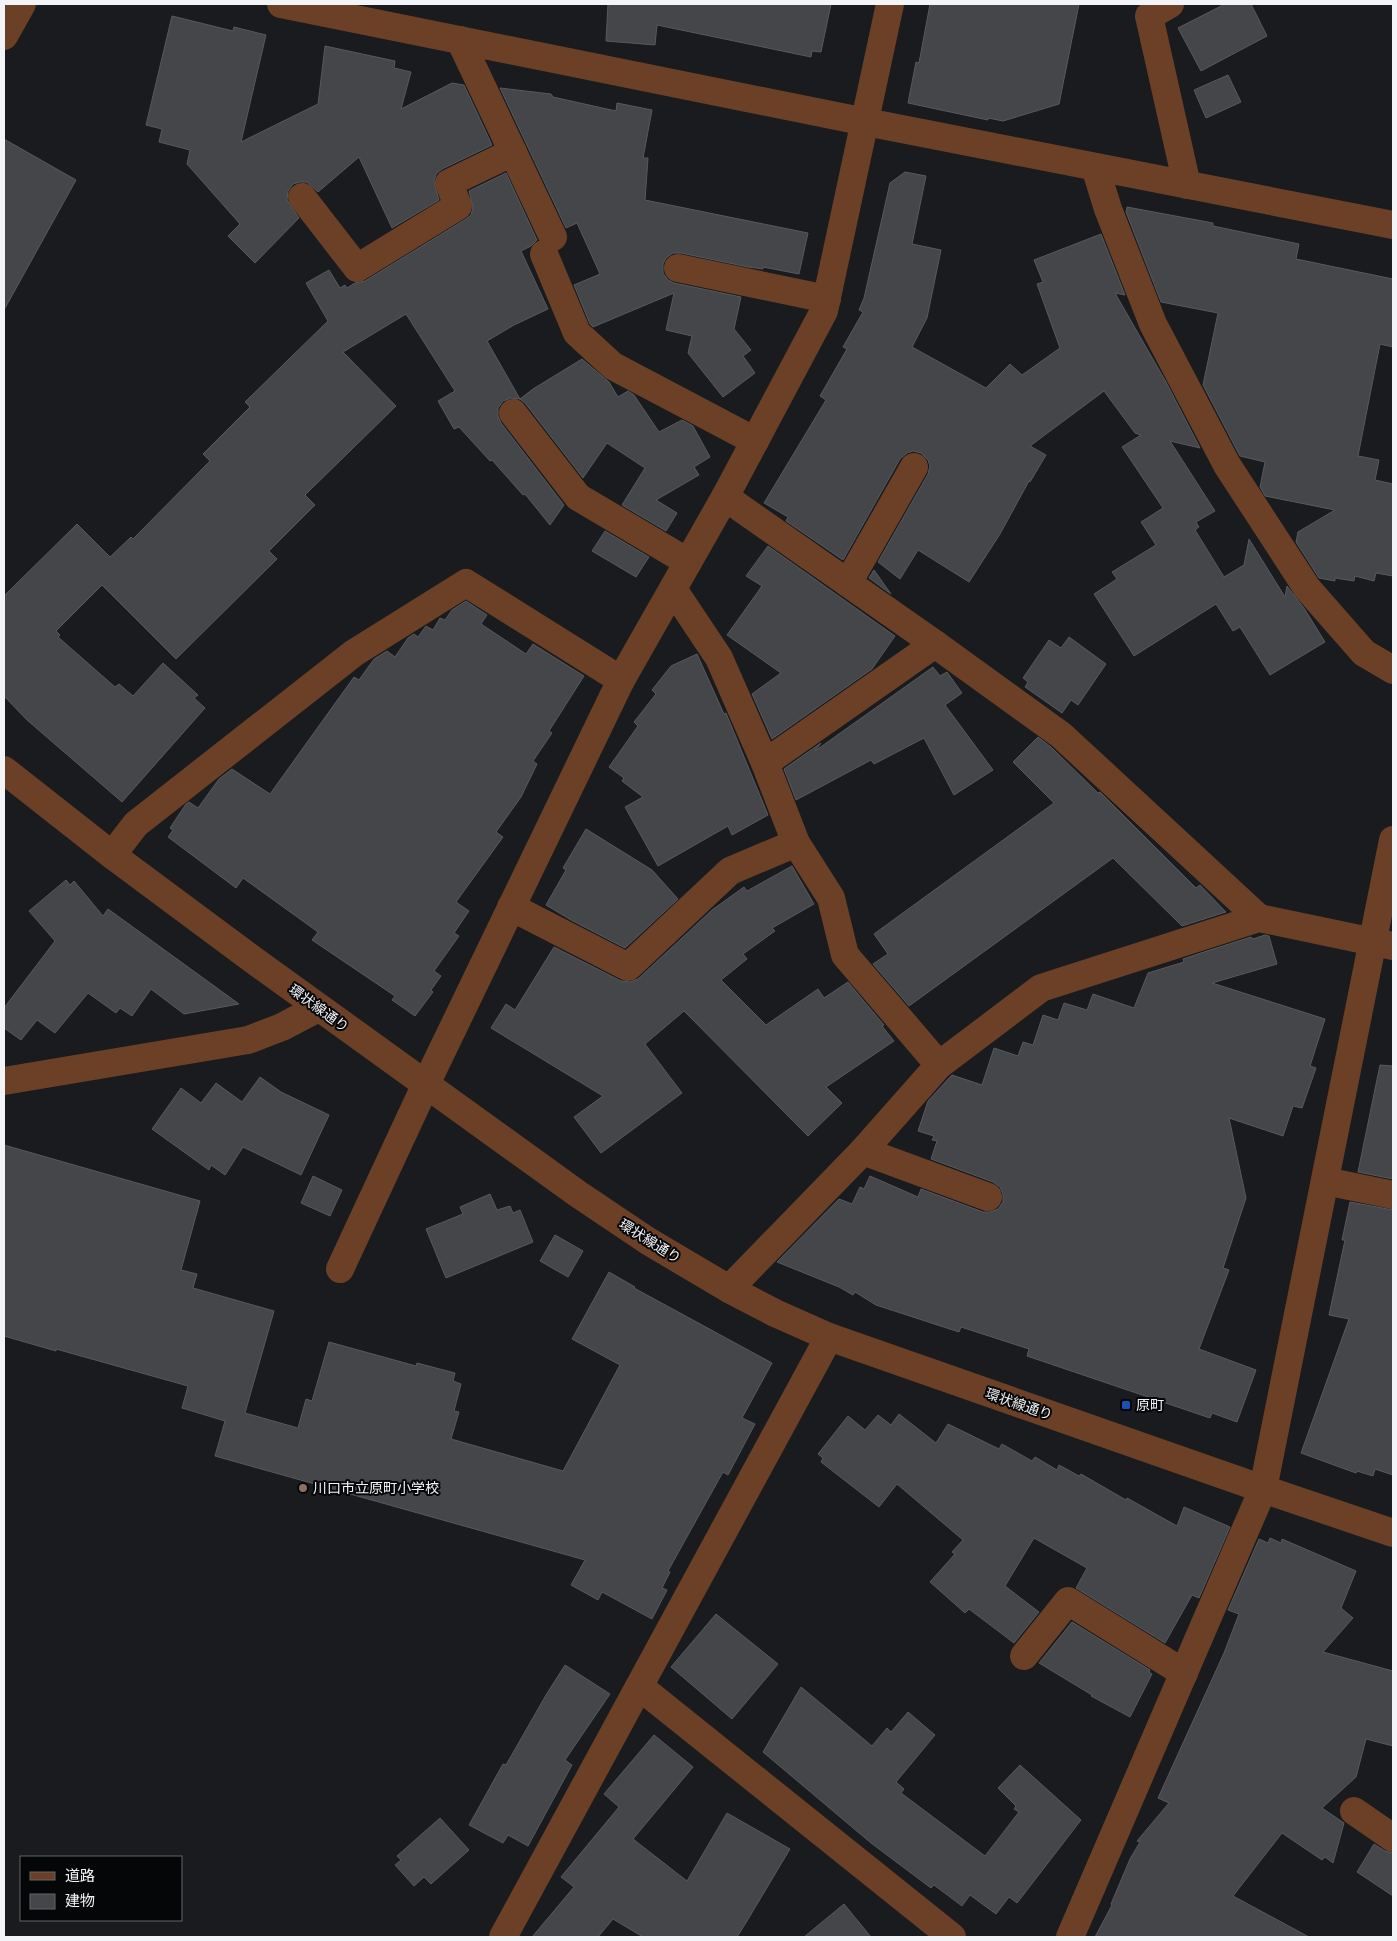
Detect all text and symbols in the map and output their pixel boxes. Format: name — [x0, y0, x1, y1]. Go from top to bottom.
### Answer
street label: 環状線通り — [285, 980, 353, 1036]
street label: 環状線通り — [616, 1215, 684, 1267]
street label: 環状線通り — [983, 1384, 1055, 1424]
place label: 原町 — [1136, 1396, 1164, 1414]
marker: 原町 — [1120, 1399, 1132, 1411]
place label: 川口市立原町小学校 — [313, 1479, 439, 1497]
marker: 川口市立原町小学校 — [297, 1482, 309, 1494]
legend — [20, 1856, 182, 1921]
text: 道路 — [65, 1866, 95, 1885]
text: 建物 — [65, 1891, 95, 1910]

